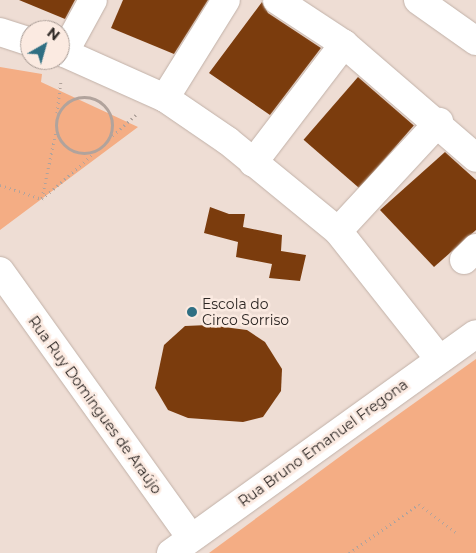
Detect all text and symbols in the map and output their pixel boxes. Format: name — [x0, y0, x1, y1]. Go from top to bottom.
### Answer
north arrow — [20, 20, 70, 70]
text: N — [44, 23, 64, 45]
place label: Escola do Circo Sorriso — [202, 296, 289, 328]
marker: Escola do Circo Sorriso — [186, 306, 198, 318]
street label: Rua Ruy Domingues de Araújo — [25, 313, 165, 497]
street label: Rua Bruno Emanuel Fregona — [235, 376, 411, 510]

